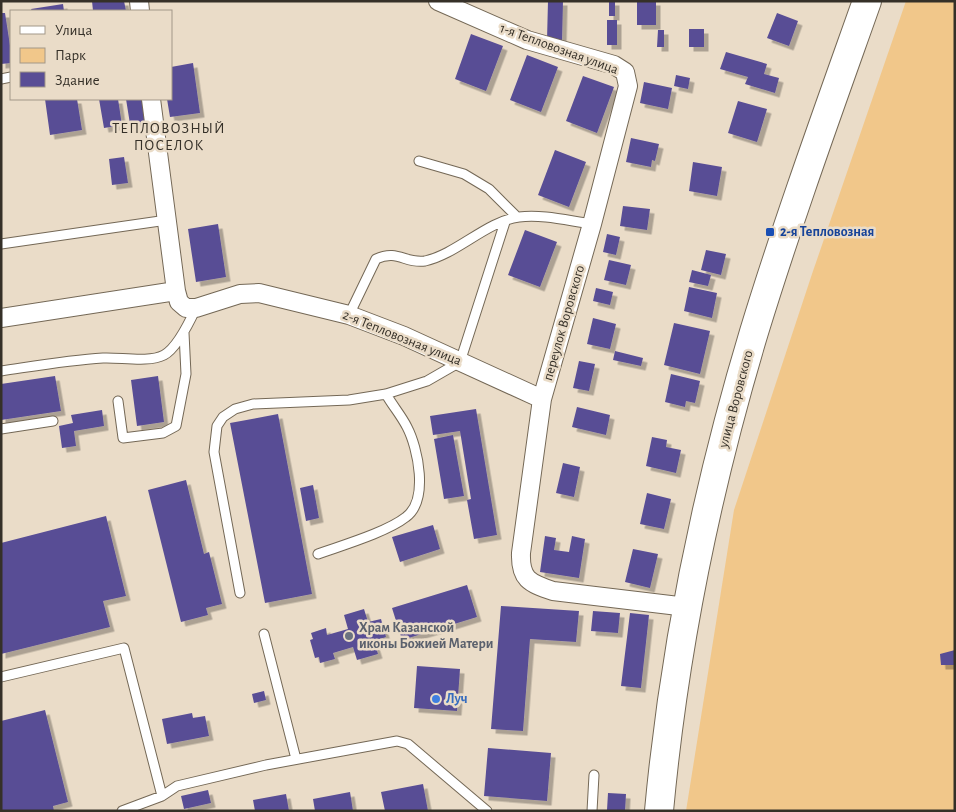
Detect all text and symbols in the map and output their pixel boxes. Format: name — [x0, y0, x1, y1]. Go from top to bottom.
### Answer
legend — [10, 10, 172, 100]
street label: 1-я Тепловозная улица — [498, 21, 621, 77]
text: Улица — [55, 23, 92, 38]
text: Парк — [55, 48, 86, 63]
text: Здание — [55, 73, 100, 88]
district label: ТЕПЛОВОЗНЫЙ ПОСЕЛОК — [112, 121, 226, 153]
place label: 2-я Тепловозная — [780, 225, 874, 239]
marker: 2-я Тепловозная — [764, 226, 776, 238]
street label: переулок Воровского — [541, 264, 587, 382]
street label: 2-я Тепловозная улица — [341, 308, 464, 368]
street label: улица Воровского — [716, 349, 756, 450]
place label: Храм Казанской иконы Божией Матери — [359, 621, 493, 651]
marker: Храм Казанской иконы Божией Матери — [343, 630, 355, 642]
place label: Луч — [446, 692, 468, 706]
marker: Луч — [430, 693, 442, 705]

